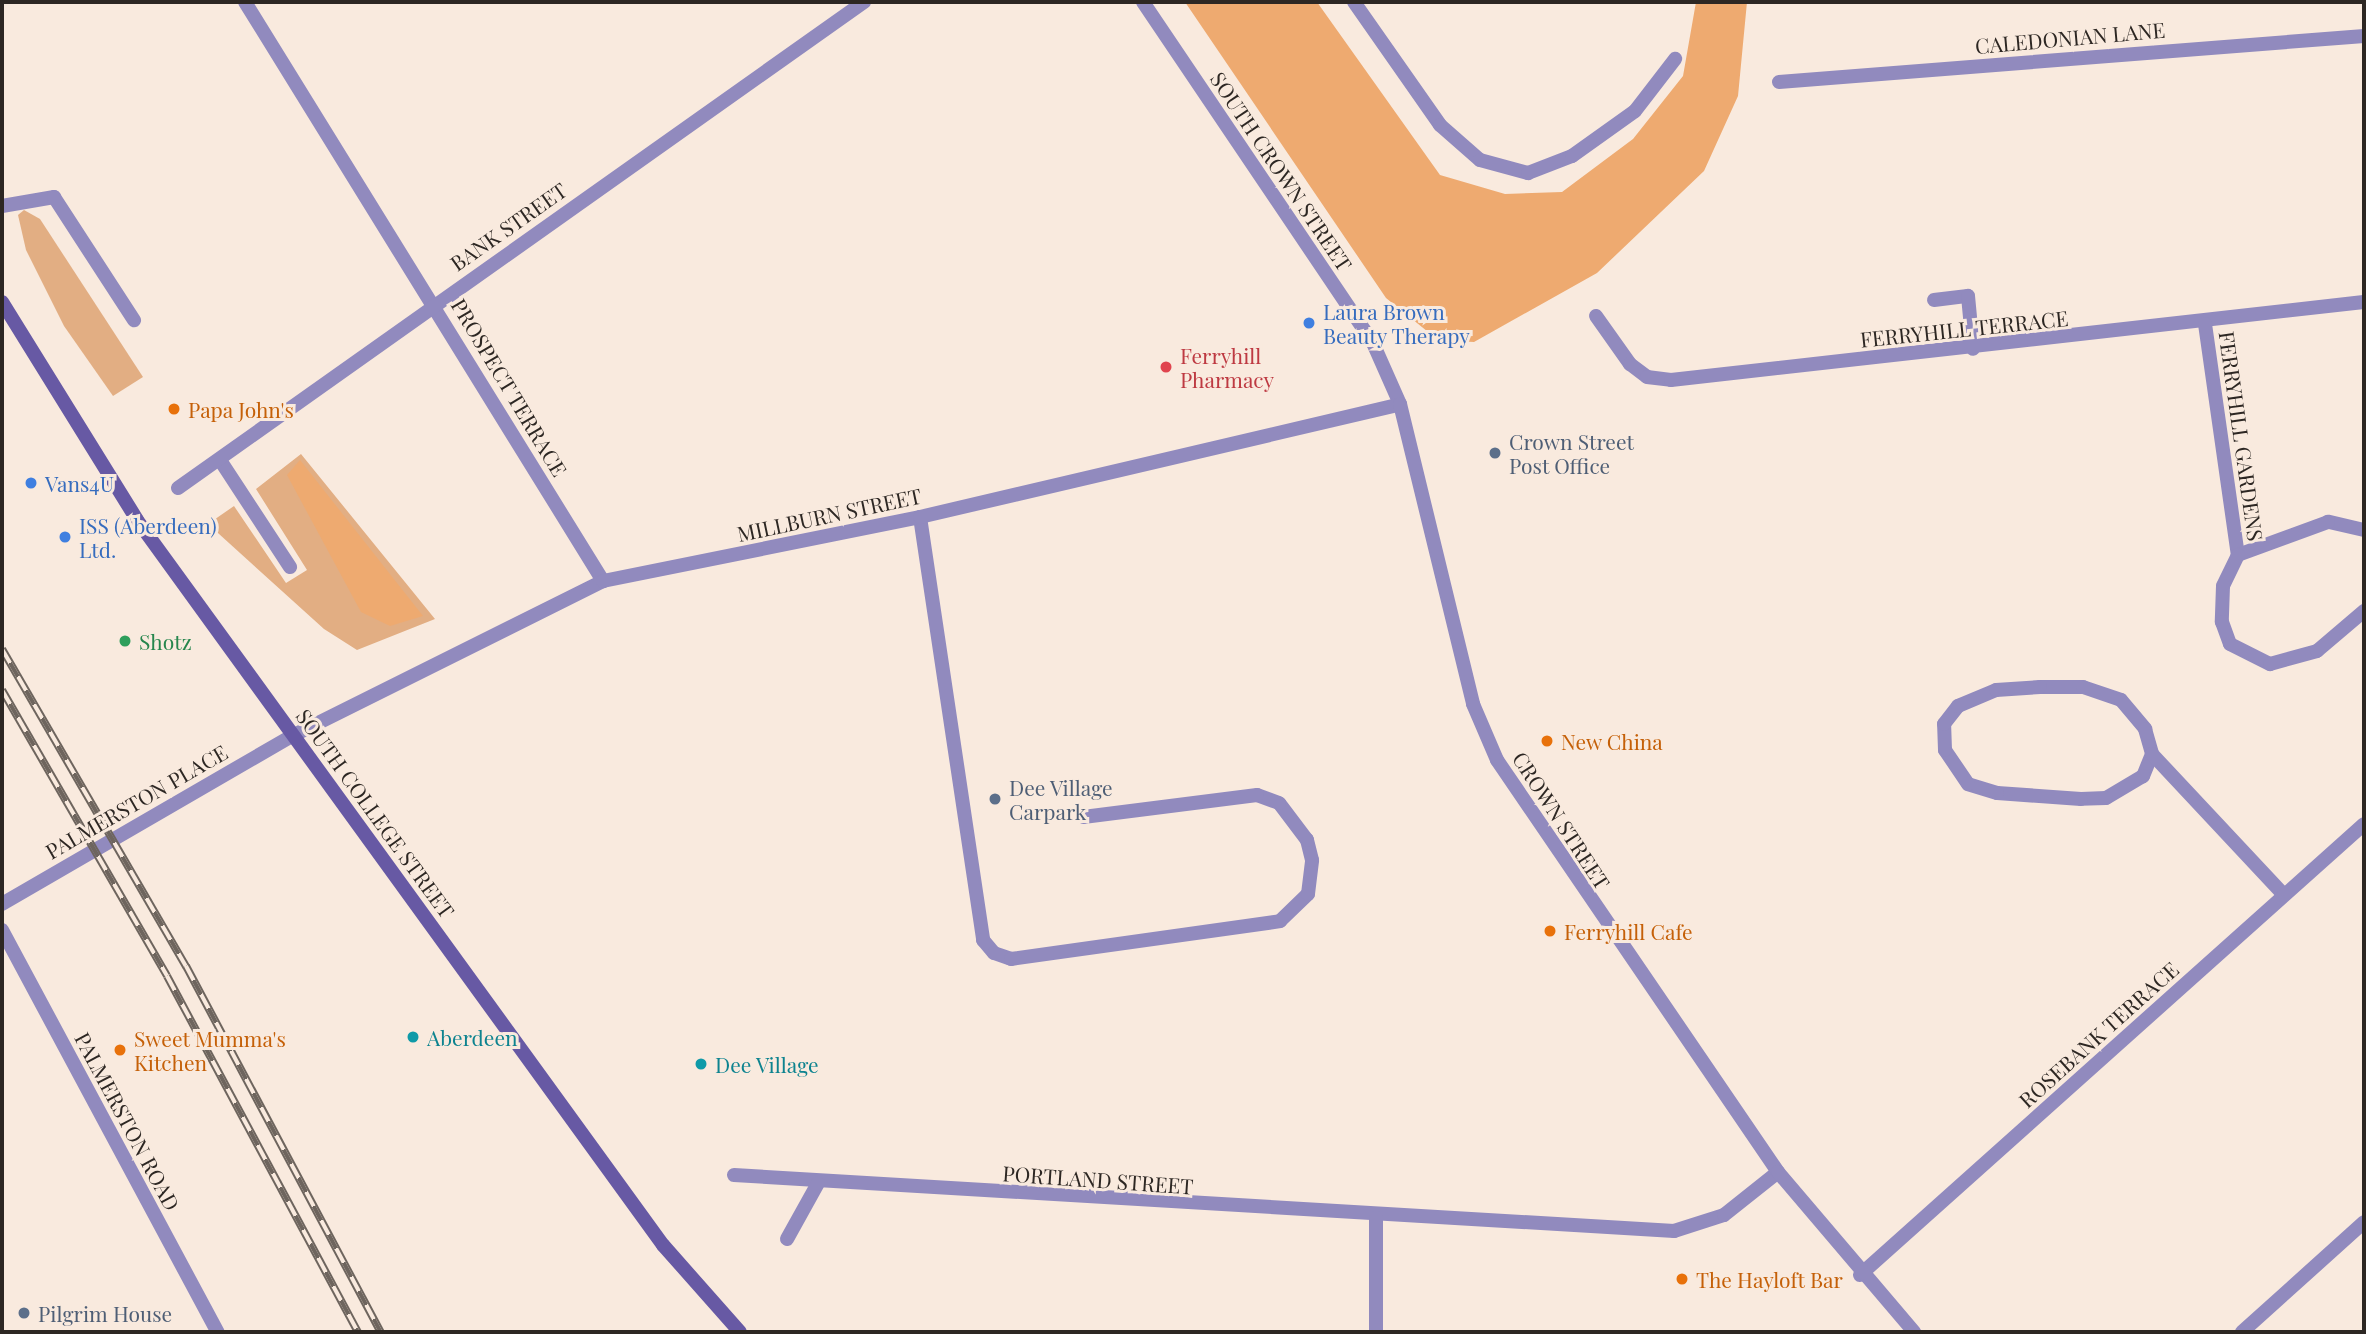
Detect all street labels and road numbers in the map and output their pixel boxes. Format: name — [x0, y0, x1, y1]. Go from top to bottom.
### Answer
street label: CALEDONIAN LANE — [1974, 16, 2166, 58]
street label: SOUTH CROWN STREET — [1206, 67, 1358, 275]
street label: BANK STREET — [445, 177, 571, 275]
street label: PROSPECT TERRACE — [447, 293, 573, 481]
street label: FERRYHILL TERRACE — [1858, 305, 2070, 351]
street label: FERRYHILL GARDENS — [2215, 330, 2269, 542]
street label: MILLBURN STREET — [735, 482, 923, 546]
street label: SOUTH COLLEGE STREET — [292, 704, 460, 922]
street label: PALMERSTON PLACE — [41, 739, 231, 863]
street label: CROWN STREET — [1508, 746, 1616, 894]
street label: ROSEBANK TERRACE — [2013, 956, 2183, 1112]
street label: PALMERSTON ROAD — [70, 1028, 186, 1214]
street label: PORTLAND STREET — [1002, 1160, 1194, 1198]

